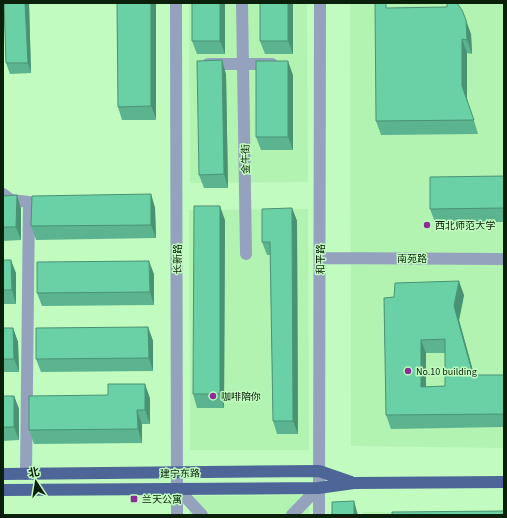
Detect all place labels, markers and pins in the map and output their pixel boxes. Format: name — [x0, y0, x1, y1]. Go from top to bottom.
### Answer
place label: 西北师范大学 — [435, 219, 495, 233]
marker: 西北师范大学 — [422, 220, 432, 230]
place label: No.10 building — [416, 365, 477, 379]
marker: No.10 building — [403, 366, 413, 376]
place label: 咖啡陪你 — [221, 390, 261, 404]
marker: 咖啡陪你 — [208, 391, 218, 401]
place label: 兰天公寓 — [142, 493, 182, 507]
marker: 兰天公寓 — [129, 494, 139, 504]

